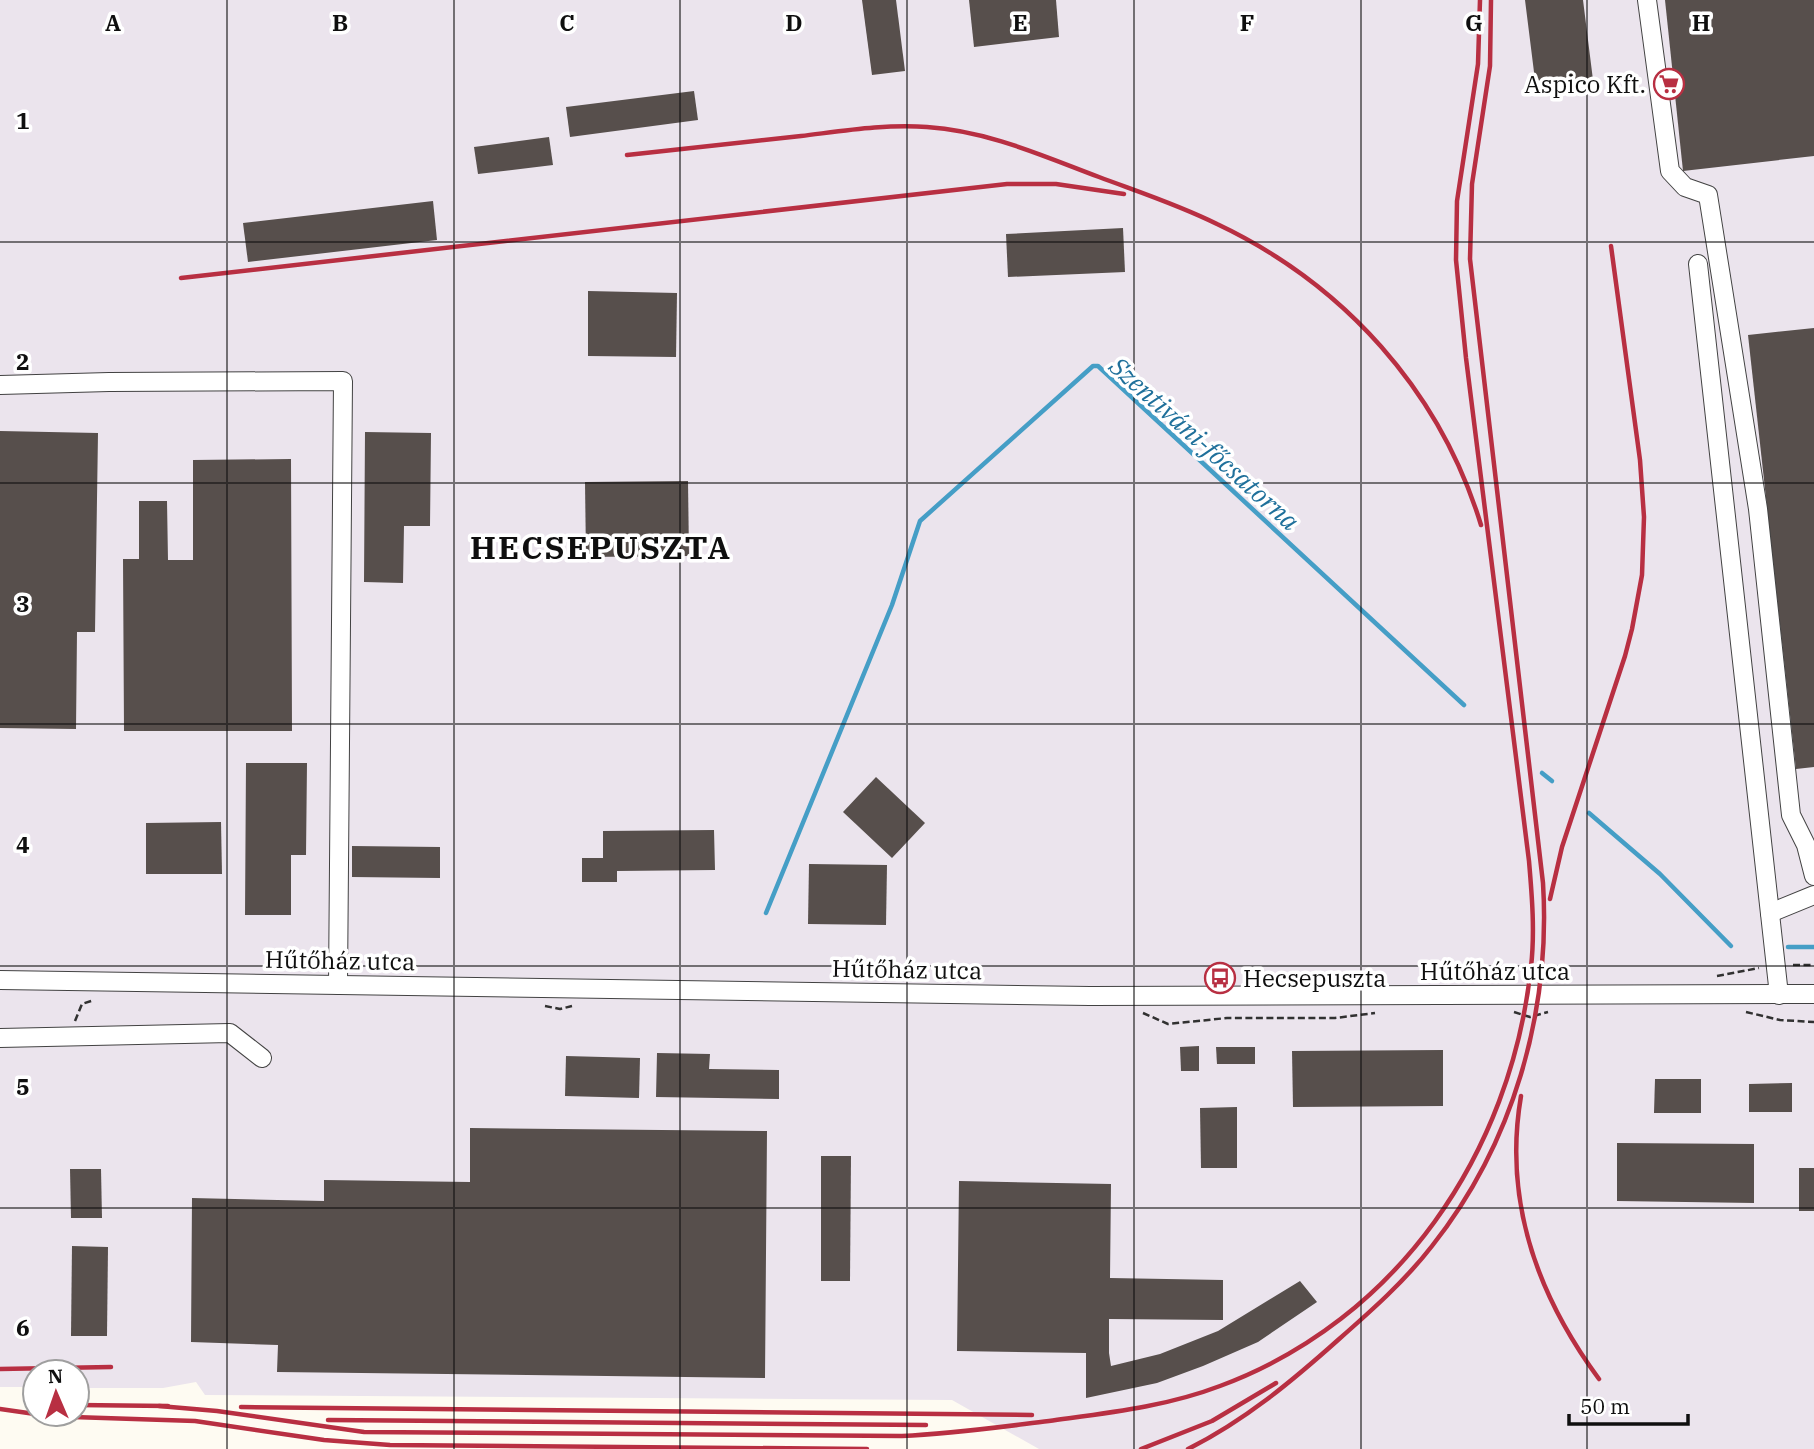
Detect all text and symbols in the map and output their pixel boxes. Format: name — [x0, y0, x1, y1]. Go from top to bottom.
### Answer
text: A — [105, 7, 121, 37]
text: B — [332, 7, 348, 37]
text: C — [559, 7, 575, 37]
text: D — [785, 7, 803, 37]
text: E — [1012, 7, 1028, 37]
text: F — [1240, 7, 1254, 37]
text: G — [1465, 7, 1483, 37]
text: H — [1692, 7, 1710, 37]
supermarket icon: Aspico Kft. — [1652, 67, 1686, 101]
place label: Aspico Kft. — [1524, 68, 1646, 100]
text: 1 — [16, 105, 30, 135]
text: 2 — [16, 346, 30, 376]
water label: Szentiváni-főcsatorna — [1102, 348, 1307, 537]
district label: HECSEPUSZTA — [470, 526, 732, 568]
text: 3 — [16, 588, 30, 618]
text: 4 — [16, 829, 30, 859]
street label: Hűtőház utca — [265, 943, 415, 977]
street label: Hűtőház utca — [832, 952, 982, 986]
street label: Hűtőház utca — [1420, 955, 1570, 987]
bus stop icon: Hecsepuszta — [1203, 961, 1237, 995]
place label: Hecsepuszta — [1243, 962, 1386, 994]
text: 5 — [16, 1071, 30, 1101]
text: 6 — [16, 1312, 30, 1342]
north arrow — [21, 1358, 91, 1428]
text: N — [47, 1364, 63, 1388]
scale bar — [1569, 1382, 1688, 1426]
text: 50 m — [1580, 1392, 1630, 1420]

